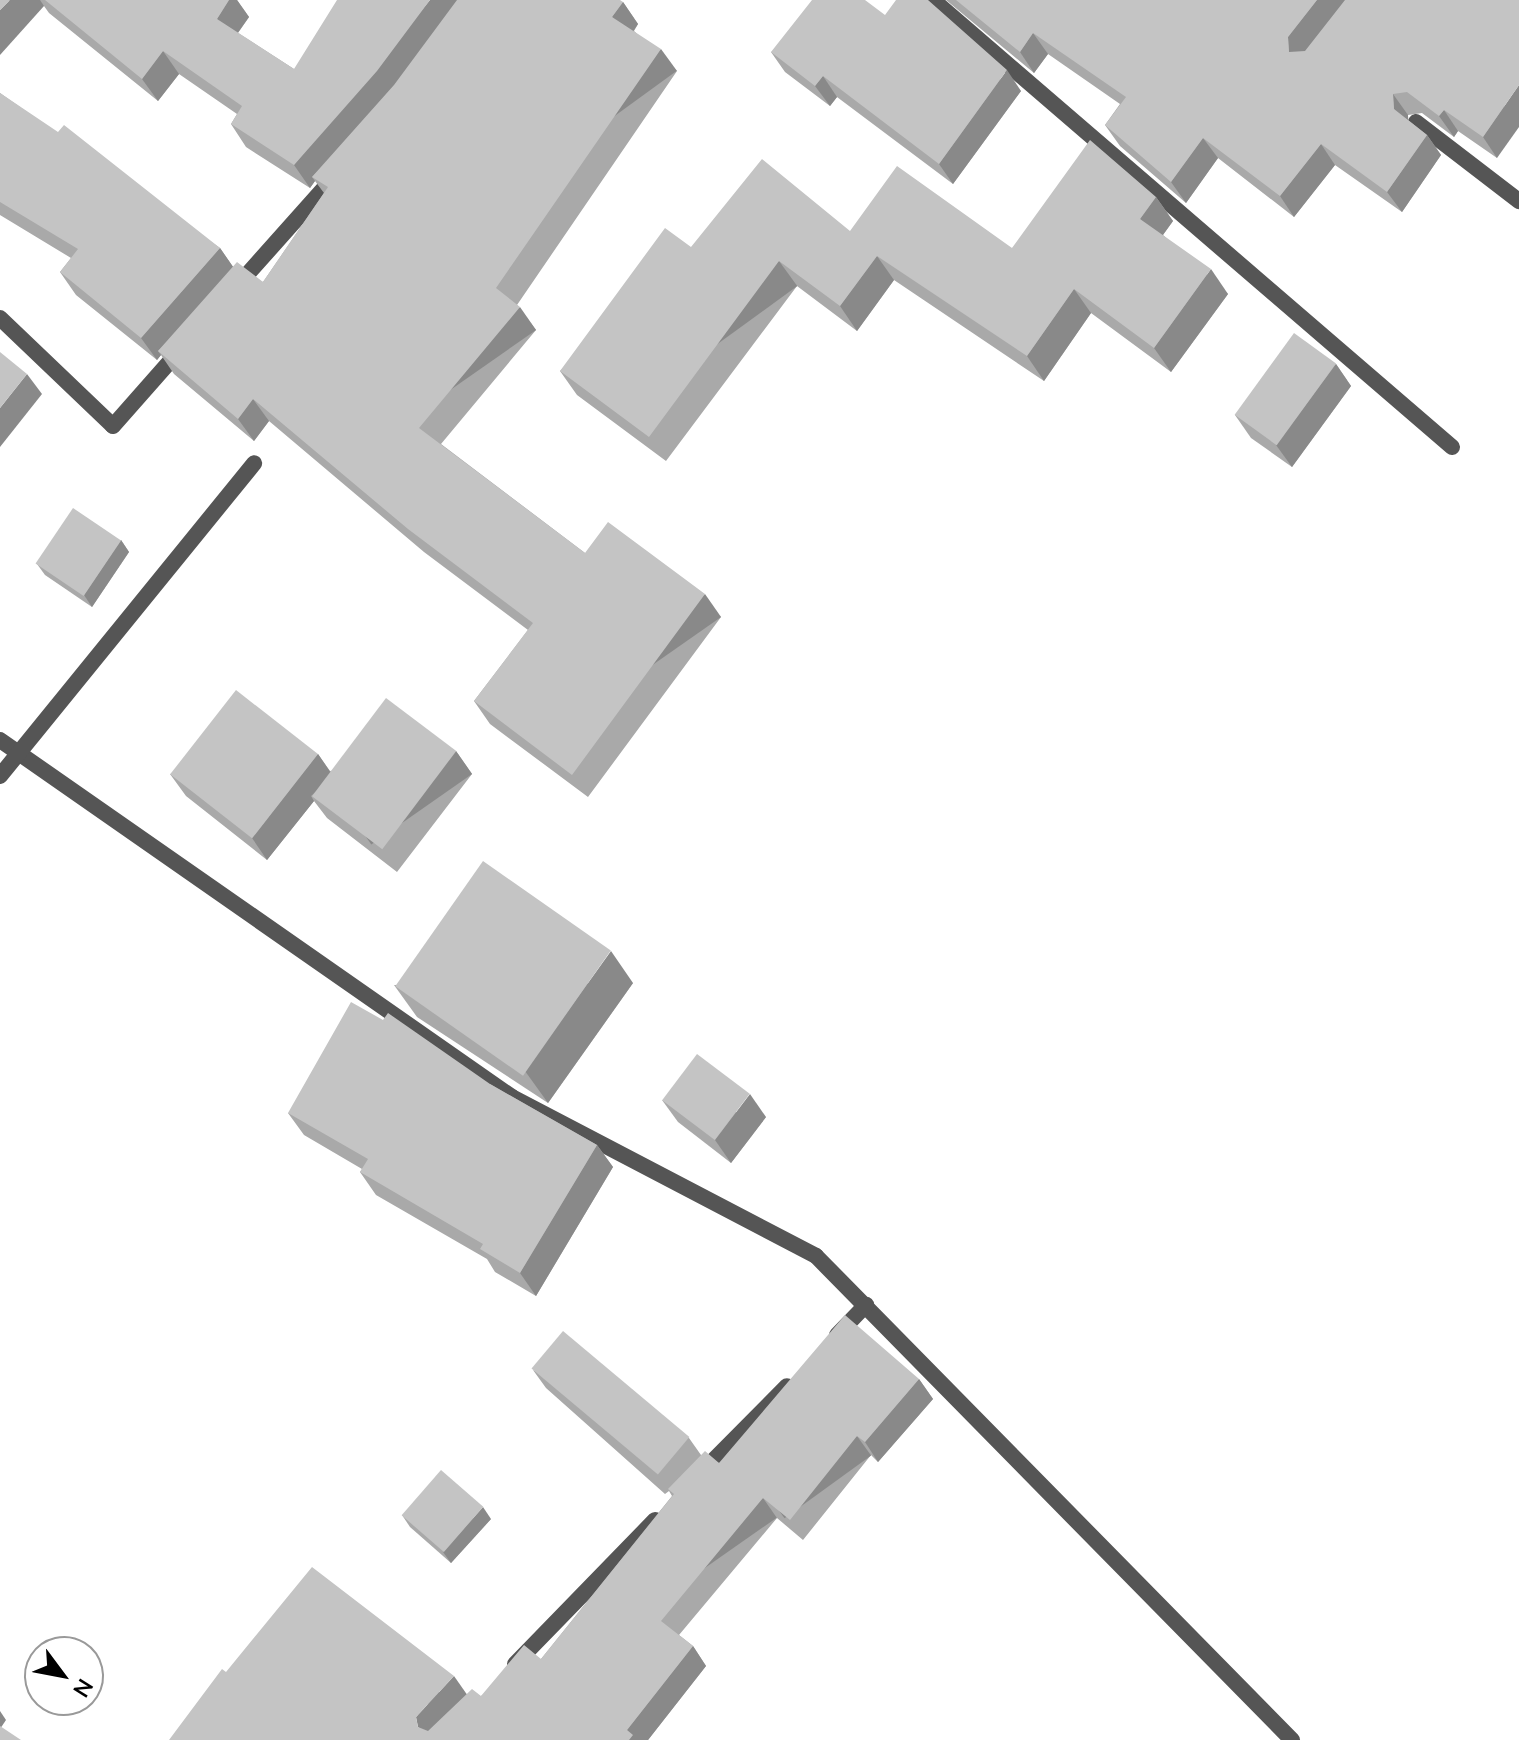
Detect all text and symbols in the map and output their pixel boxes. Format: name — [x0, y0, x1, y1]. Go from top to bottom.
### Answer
north arrow — [24, 1636, 104, 1716]
text: N — [66, 1673, 100, 1703]

